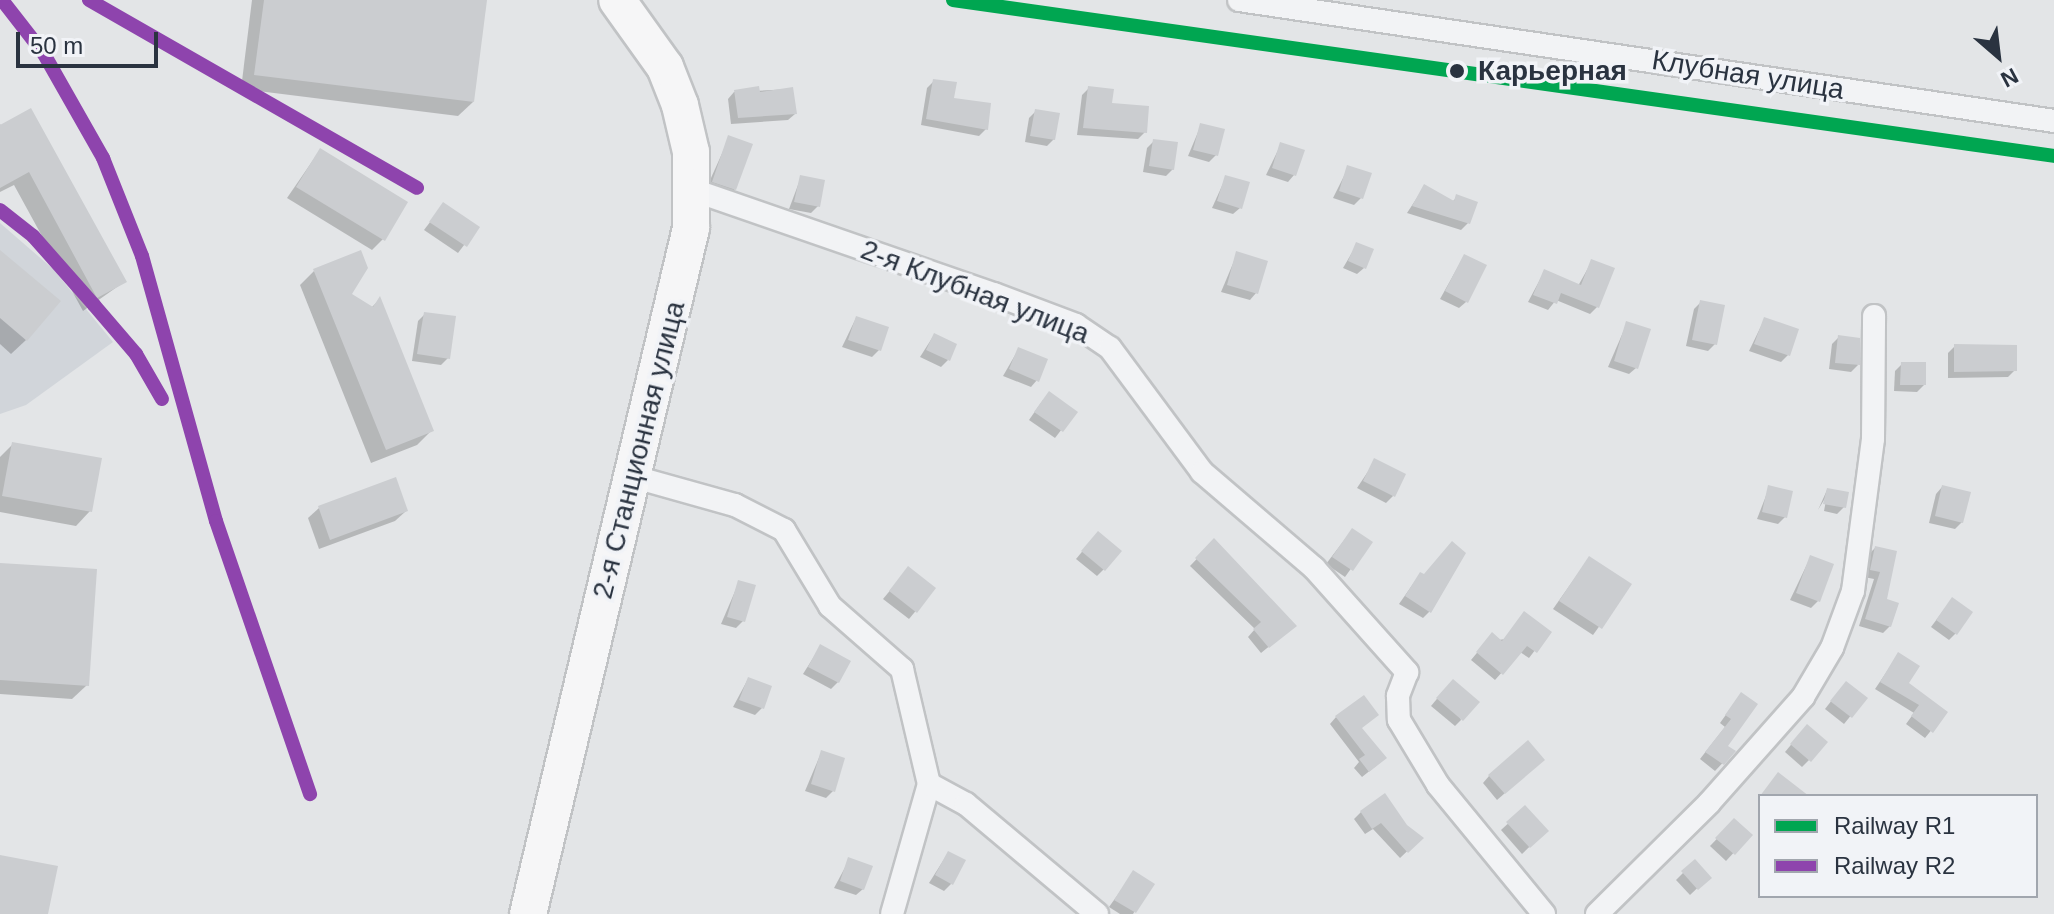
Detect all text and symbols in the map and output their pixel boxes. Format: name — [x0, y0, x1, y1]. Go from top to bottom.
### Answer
scale bar — [20, 16, 162, 66]
north arrow — [1958, 16, 2038, 96]
text: 50 m — [30, 32, 83, 59]
street label: Клубная улица — [1650, 43, 1846, 107]
place label: Карьерная — [1478, 54, 1627, 88]
marker: Карьерная — [1443, 57, 1471, 85]
text: N — [1997, 63, 2022, 92]
street label: 2-я Клубная улица — [856, 233, 1094, 351]
street label: 2-я Станционная улица — [586, 298, 692, 602]
legend — [1758, 794, 2038, 898]
text: Railway R1 — [1834, 812, 1955, 839]
text: Railway R2 — [1834, 852, 1955, 879]

